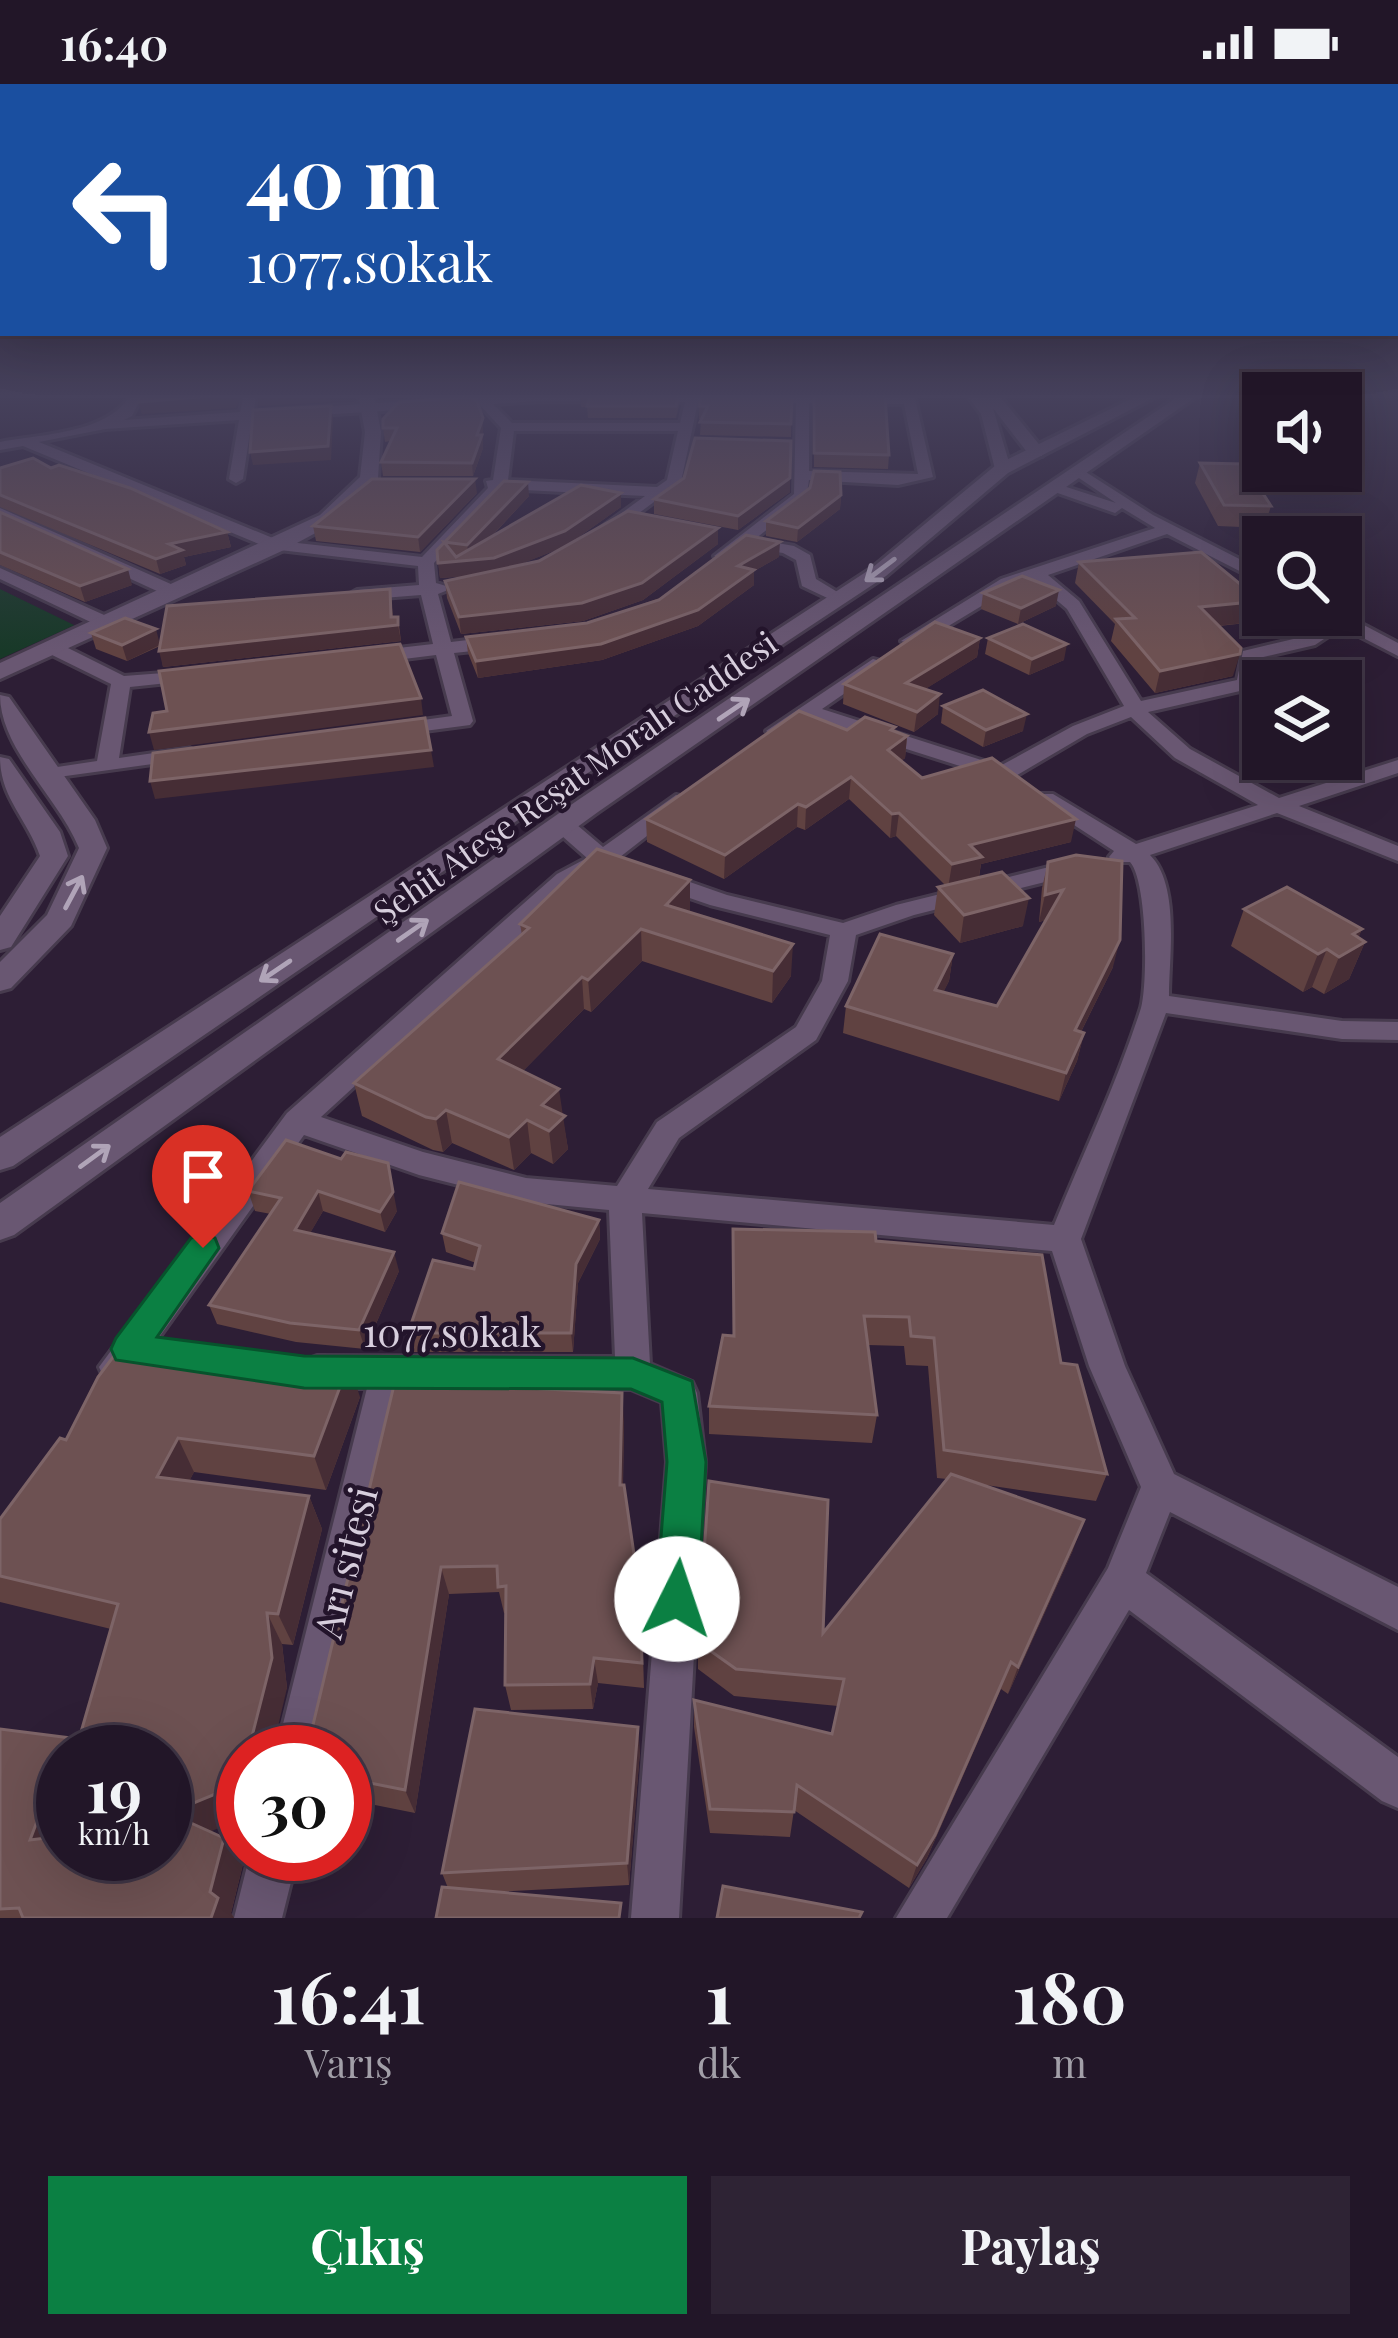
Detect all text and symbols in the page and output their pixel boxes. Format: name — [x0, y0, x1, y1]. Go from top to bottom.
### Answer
text: 16:40 — [60, 12, 168, 72]
text: 40 m — [246, 118, 440, 230]
icon: left — [48, 132, 204, 288]
text: 1077.sokak — [246, 225, 493, 297]
map controls — [1242, 372, 1362, 780]
button: sound — [1242, 372, 1362, 492]
button: search — [1242, 516, 1362, 636]
one-way arrow — [864, 557, 897, 582]
street label: Şehit Ateşe Reşat Moralı Caddesi — [364, 620, 784, 932]
button: layers — [1242, 660, 1362, 780]
one-way arrow — [717, 696, 751, 721]
one-way arrow — [63, 876, 86, 911]
one-way arrow — [396, 918, 429, 943]
one-way arrow — [258, 958, 292, 983]
pin — [152, 1125, 254, 1248]
icon: arrive — [170, 1143, 236, 1209]
one-way arrow — [78, 1144, 111, 1169]
street label: 1077.sokak — [363, 1305, 542, 1357]
street label: Arı sitesi — [300, 1481, 388, 1644]
position arrow — [614, 1536, 740, 1662]
speed limit sign: 30 — [216, 1725, 372, 1881]
text: 19 — [86, 1748, 142, 1828]
text: km/h — [78, 1813, 150, 1853]
text: 16:41 — [271, 1946, 426, 2042]
text: 1 — [705, 1946, 733, 2042]
text: 180 — [1012, 1946, 1127, 2042]
text: Varış — [305, 2036, 392, 2088]
text: dk — [697, 2036, 741, 2088]
text: m — [1052, 2036, 1087, 2088]
button: Çıkış — [48, 2176, 687, 2314]
button: Paylaş — [711, 2176, 1350, 2314]

